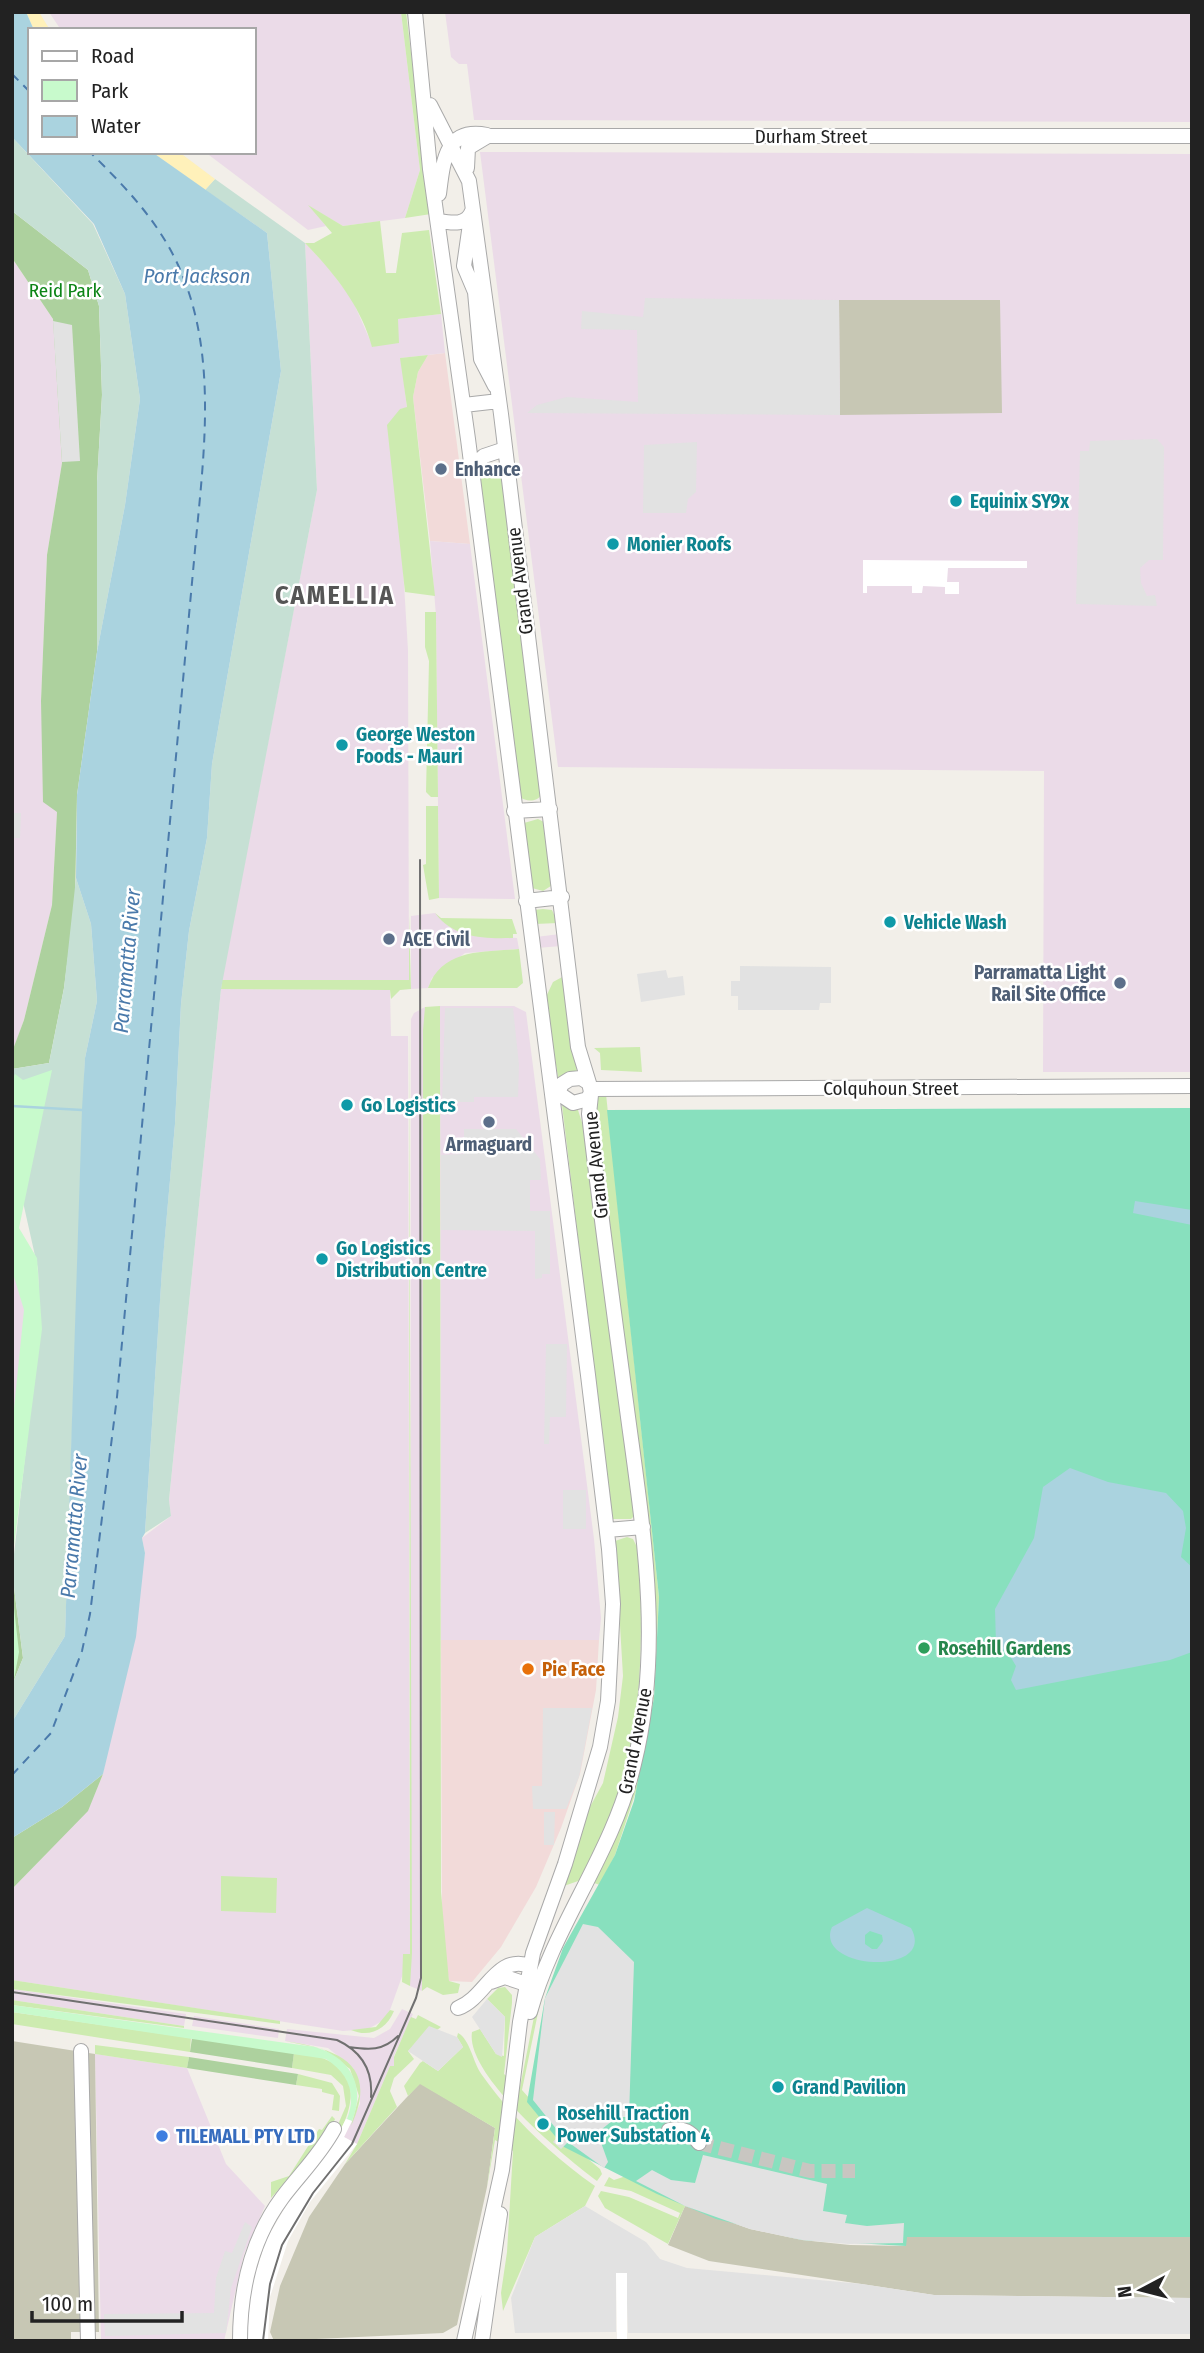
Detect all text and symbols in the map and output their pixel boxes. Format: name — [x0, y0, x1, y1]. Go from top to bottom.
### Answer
legend — [28, 28, 256, 154]
text: Road — [91, 43, 135, 69]
text: Park — [91, 78, 129, 104]
text: Water — [91, 113, 141, 139]
street label: Durham Street — [755, 125, 868, 148]
water label: Port Jackson — [144, 263, 251, 289]
park label: Reid Park — [29, 279, 101, 302]
place label: Enhance — [455, 458, 521, 481]
marker: Enhance — [433, 461, 449, 477]
place label: Equinix SY9x — [970, 490, 1070, 513]
marker: Equinix SY9x — [948, 493, 964, 509]
street label: Grand Avenue — [502, 526, 538, 636]
place label: Monier Roofs — [627, 533, 732, 556]
marker: Monier Roofs — [605, 536, 621, 552]
district label: CAMELLIA — [275, 580, 395, 611]
place label: George Weston Foods - Mauri — [356, 723, 475, 768]
marker: George Weston Foods - Mauri — [334, 737, 350, 753]
water label: Parramatta River — [108, 887, 146, 1034]
place label: Vehicle Wash — [903, 911, 1007, 934]
marker: Vehicle Wash — [882, 914, 898, 930]
place label: ACE Civil — [402, 928, 471, 951]
marker: ACE Civil — [381, 931, 397, 947]
place label: Parramatta Light Rail Site Office — [974, 961, 1106, 1006]
marker: Parramatta Light Rail Site Office — [1112, 975, 1128, 991]
street label: Colquhoun Street — [823, 1077, 960, 1100]
place label: Go Logistics — [361, 1094, 456, 1117]
marker: Go Logistics — [339, 1097, 355, 1113]
street label: Grand Avenue — [579, 1110, 613, 1220]
marker: Armaguard — [481, 1114, 497, 1130]
place label: Armaguard — [445, 1133, 532, 1156]
place label: Go Logistics Distribution Centre — [336, 1237, 487, 1282]
marker: Go Logistics Distribution Centre — [314, 1251, 330, 1267]
water label: Parramatta River — [55, 1452, 93, 1599]
place label: Rosehill Gardens — [938, 1637, 1072, 1660]
marker: Rosehill Gardens — [916, 1640, 932, 1656]
place label: Pie Face — [542, 1658, 605, 1681]
marker: Pie Face — [520, 1661, 536, 1677]
street label: Grand Avenue — [613, 1686, 657, 1796]
place label: Grand Pavilion — [792, 2076, 906, 2099]
marker: Grand Pavilion — [770, 2079, 786, 2095]
place label: Rosehill Traction Power Substation 4 — [557, 2102, 710, 2147]
marker: Rosehill Traction Power Substation 4 — [535, 2116, 551, 2132]
place label: TILEMALL PTY LTD — [176, 2125, 315, 2148]
marker: TILEMALL PTY LTD — [154, 2128, 170, 2144]
north arrow — [1106, 2255, 1176, 2325]
scale bar — [32, 2280, 182, 2324]
text: N — [1113, 2285, 1137, 2299]
text: 100 m — [42, 2291, 93, 2317]

